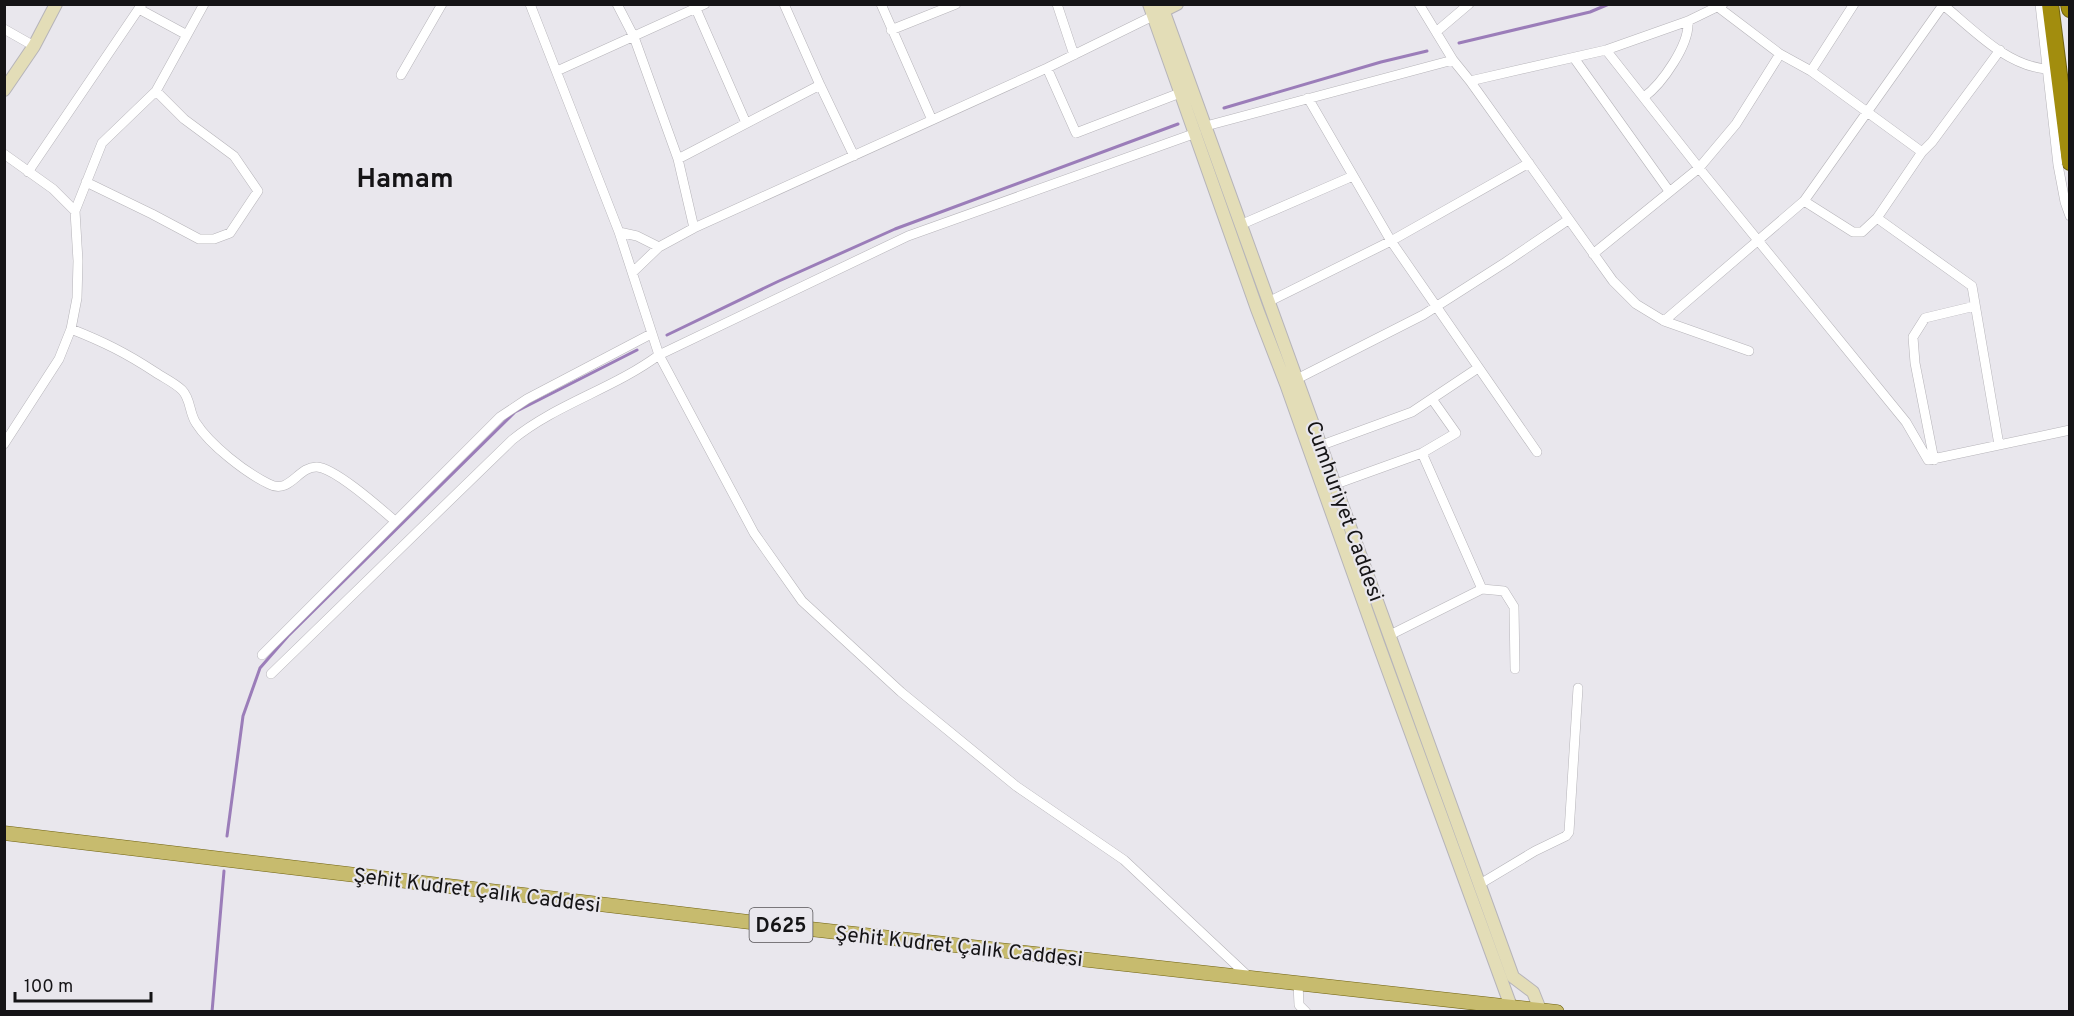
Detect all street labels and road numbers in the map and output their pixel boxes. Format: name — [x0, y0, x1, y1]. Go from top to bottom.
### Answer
street label: Cumhuriyet Caddesi — [1298, 417, 1389, 606]
street label: Şehit Kudret Çalık Caddesi — [352, 863, 602, 920]
road number: D625 — [750, 908, 812, 942]
street label: Şehit Kudret Çalık Caddesi — [834, 921, 1084, 974]

